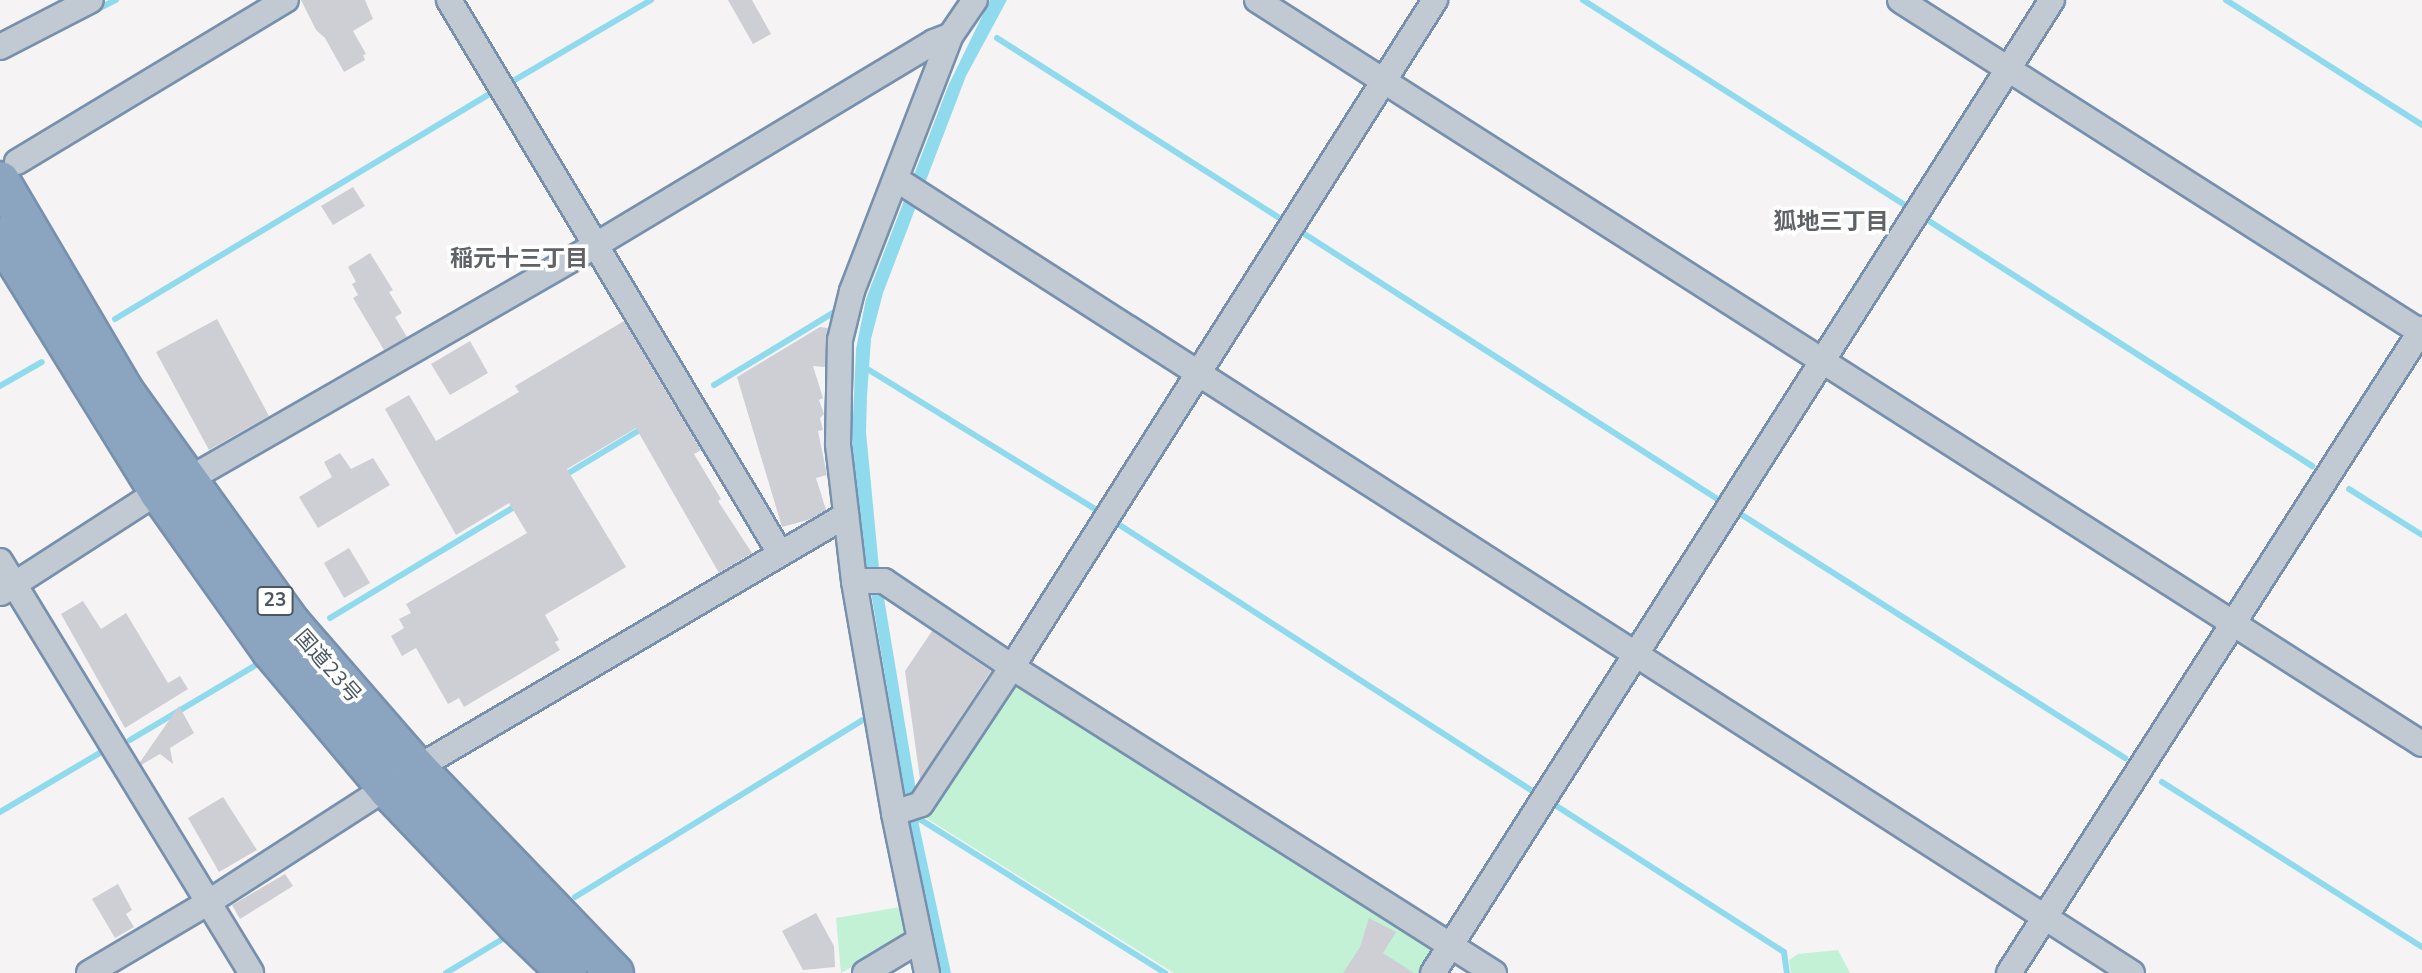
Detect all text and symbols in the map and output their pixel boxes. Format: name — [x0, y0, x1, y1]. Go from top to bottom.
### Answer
district label: 狐地三丁目 — [1774, 208, 1888, 236]
district label: 稲元十三丁目 — [450, 245, 588, 273]
road number: 23 — [256, 586, 294, 616]
street label: 国道23号 — [290, 624, 366, 708]

